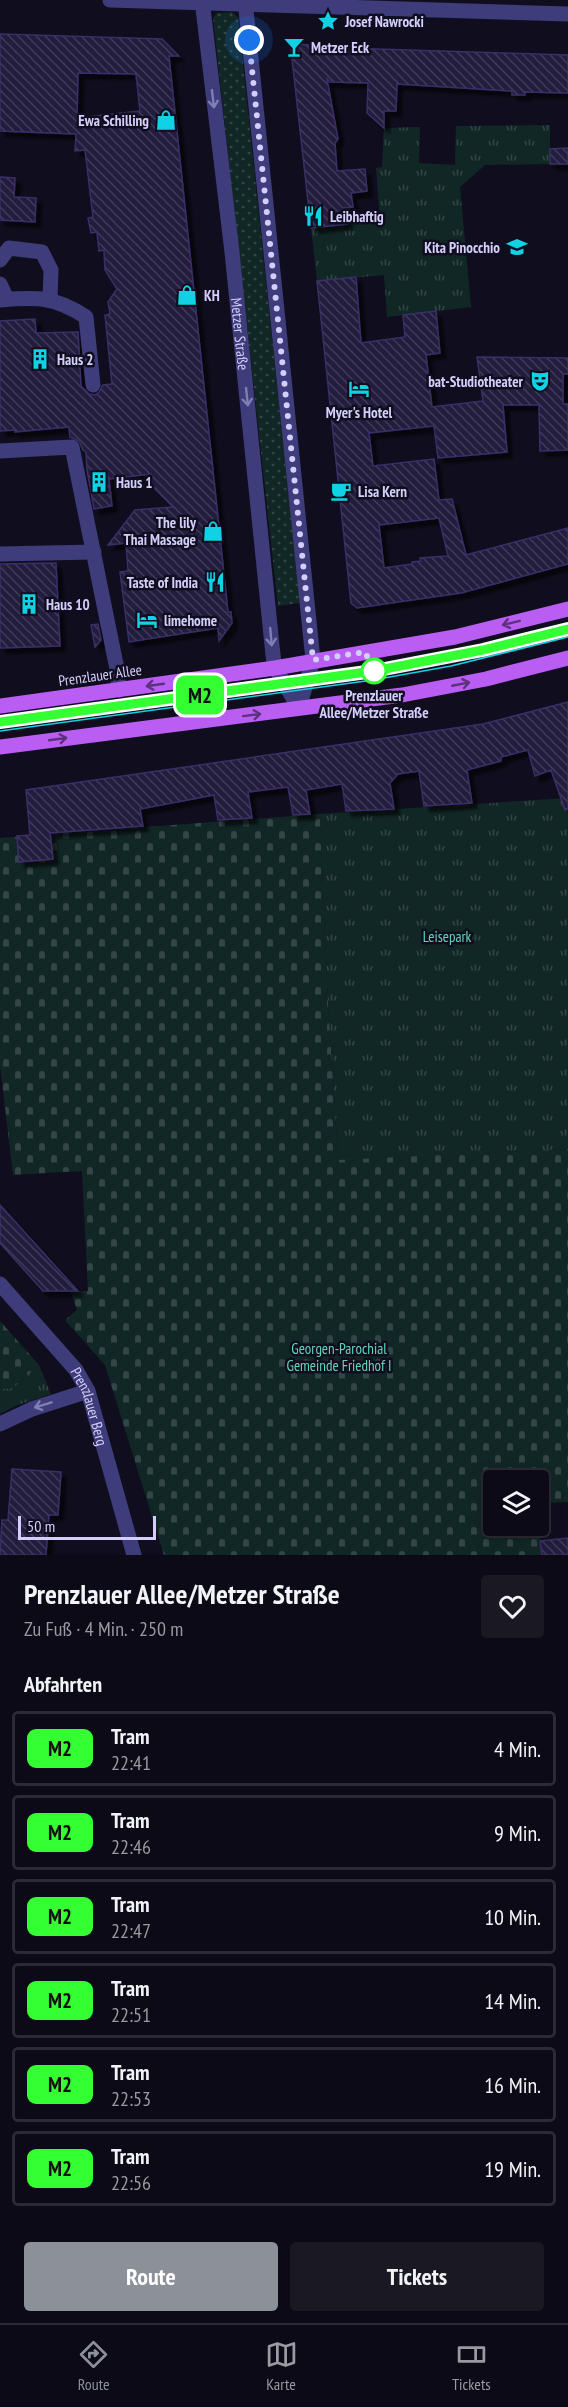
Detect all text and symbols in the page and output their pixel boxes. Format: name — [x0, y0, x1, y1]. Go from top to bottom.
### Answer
place icon: Josef Nawrocki — [316, 9, 340, 33]
place label: Josef Nawrocki — [344, 12, 424, 31]
your location — [234, 25, 264, 55]
bar icon: Metzer Eck — [282, 35, 306, 59]
place label: Metzer Eck — [311, 38, 370, 57]
one-way arrow — [208, 89, 219, 109]
shop icon: Ewa Schilling — [154, 108, 178, 132]
place label: Ewa Schilling — [78, 111, 149, 130]
restaurant icon: Leibhaftig — [301, 204, 325, 228]
place label: Leibhaftig — [330, 207, 384, 226]
school or university icon: Kita Pinocchio — [505, 235, 529, 259]
place label: Kita Pinocchio — [424, 238, 500, 257]
shop icon: KH — [175, 283, 199, 307]
place label: KH — [204, 286, 220, 305]
street label: Metzer Straße — [227, 297, 253, 371]
building icon: Haus 2 — [28, 347, 52, 371]
place label: Haus 2 — [57, 350, 93, 369]
theatre icon: bat-Studiotheater — [528, 369, 552, 393]
place label: bat-Studiotheater — [428, 372, 524, 391]
hotel icon: Myer's Hotel — [347, 377, 371, 401]
one-way arrow — [242, 387, 253, 407]
place label: Myer's Hotel — [326, 403, 393, 422]
building icon: Haus 1 — [87, 470, 111, 494]
place label: Haus 1 — [116, 473, 152, 492]
cafe icon: Lisa Kern — [329, 479, 353, 503]
place label: Lisa Kern — [358, 482, 407, 501]
place label: The lily Thai Massage — [124, 513, 197, 549]
shop icon: The lily Thai Massage — [201, 519, 225, 543]
restaurant icon: Taste of India — [203, 570, 227, 594]
place label: Taste of India — [127, 573, 198, 592]
building icon: Haus 10 — [17, 592, 41, 616]
place label: Haus 10 — [46, 595, 90, 614]
hotel icon: limehome — [135, 608, 159, 632]
place label: limehome — [164, 611, 217, 630]
one-way arrow — [502, 618, 521, 630]
one-way arrow — [266, 627, 277, 647]
marker: Prenzlauer Allee/Metzer Straße — [361, 658, 387, 684]
street label: Prenzlauer Allee — [57, 660, 143, 690]
line badge: M2 — [173, 676, 227, 714]
one-way arrow — [450, 678, 470, 689]
one-way arrow — [146, 680, 166, 691]
text: M2 — [188, 682, 212, 709]
place label: Prenzlauer Allee/Metzer Straße — [318, 686, 429, 722]
one-way arrow — [241, 710, 261, 721]
one-way arrow — [48, 733, 67, 744]
park label: Leisepark — [423, 927, 472, 946]
park label: Georgen-Parochial Gemeinde Friedhof I — [287, 1339, 391, 1375]
street label: Prenzlauer Berg — [67, 1364, 112, 1448]
one-way arrow — [34, 1400, 53, 1411]
map controls — [483, 1470, 549, 1536]
button: layers — [483, 1470, 549, 1536]
scale bar — [18, 1513, 156, 1540]
text: 50 m — [27, 1516, 55, 1536]
text: Prenzlauer Allee/Metzer Straße — [24, 1575, 340, 1612]
button: heart — [481, 1575, 544, 1638]
text: Zu Fuß · 4 Min. · 250 m — [24, 1616, 183, 1642]
text: Abfahrten — [24, 1670, 102, 1698]
text: Tram — [111, 1722, 150, 1750]
text: M2 — [48, 1735, 72, 1762]
text: 4 Min. — [494, 1735, 541, 1763]
text: 22:41 — [111, 1750, 151, 1776]
text: Tram — [111, 1806, 150, 1834]
text: M2 — [48, 1819, 72, 1846]
text: 9 Min. — [494, 1819, 541, 1847]
text: 22:46 — [111, 1834, 151, 1860]
text: Tram — [111, 1890, 150, 1918]
text: M2 — [48, 1903, 72, 1930]
text: 10 Min. — [484, 1903, 541, 1931]
text: 22:47 — [111, 1918, 151, 1944]
text: Tram — [111, 1974, 150, 2002]
text: M2 — [48, 1987, 72, 2014]
text: 14 Min. — [484, 1987, 541, 2015]
text: 22:51 — [111, 2002, 151, 2028]
text: Tram — [111, 2058, 150, 2086]
text: M2 — [48, 2071, 72, 2098]
text: 16 Min. — [484, 2071, 541, 2099]
text: 22:53 — [111, 2086, 151, 2112]
text: Tram — [111, 2142, 150, 2170]
text: M2 — [48, 2155, 72, 2182]
text: 19 Min. — [484, 2155, 541, 2183]
text: 22:56 — [111, 2170, 151, 2196]
button: Route — [24, 2242, 278, 2311]
button: Tickets — [290, 2242, 544, 2311]
tab: Route — [77, 2338, 110, 2394]
tab: Karte — [265, 2338, 298, 2394]
tab: Tickets — [452, 2338, 491, 2394]

